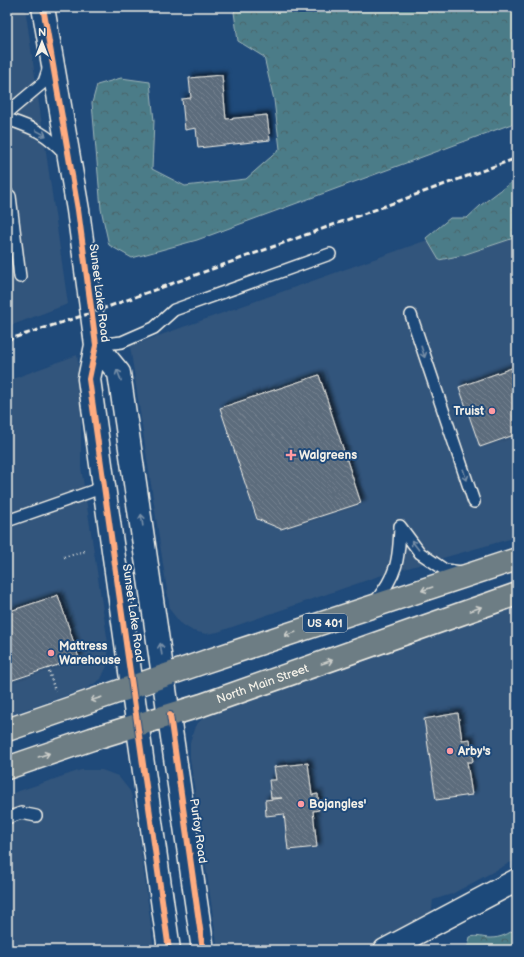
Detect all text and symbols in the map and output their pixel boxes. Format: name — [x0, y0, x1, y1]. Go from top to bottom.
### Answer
north arrow — [22, 22, 62, 62]
text: N — [38, 26, 46, 39]
one-way arrow — [35, 130, 47, 138]
street label: Sunset Lake Road — [86, 243, 112, 343]
one-way arrow — [420, 345, 428, 357]
one-way arrow — [114, 370, 122, 382]
place label: Truist — [454, 404, 484, 419]
marker: Truist — [487, 406, 497, 416]
place label: Walgreens — [299, 448, 357, 463]
marker: Walgreens — [286, 450, 296, 460]
one-way arrow — [461, 469, 469, 481]
one-way arrow — [138, 514, 146, 527]
one-way arrow — [410, 540, 419, 551]
street label: Sunset Lake Road — [119, 563, 147, 663]
one-way arrow — [421, 586, 434, 593]
one-way arrow — [469, 605, 481, 613]
road number: US 401 — [303, 614, 347, 632]
one-way arrow — [284, 631, 297, 638]
place label: Mattress Warehouse — [59, 639, 121, 668]
one-way arrow — [157, 643, 165, 656]
marker: Mattress Warehouse — [46, 648, 56, 658]
one-way arrow — [320, 658, 333, 665]
street label: North Main Street — [214, 660, 311, 707]
one-way arrow — [89, 696, 102, 703]
place label: Arby's — [457, 744, 491, 759]
marker: Arby's — [445, 746, 455, 756]
one-way arrow — [37, 751, 50, 758]
place label: Bojangles' — [309, 797, 367, 812]
street label: Purfoy Road — [186, 798, 210, 865]
marker: Bojangles' — [296, 799, 306, 809]

